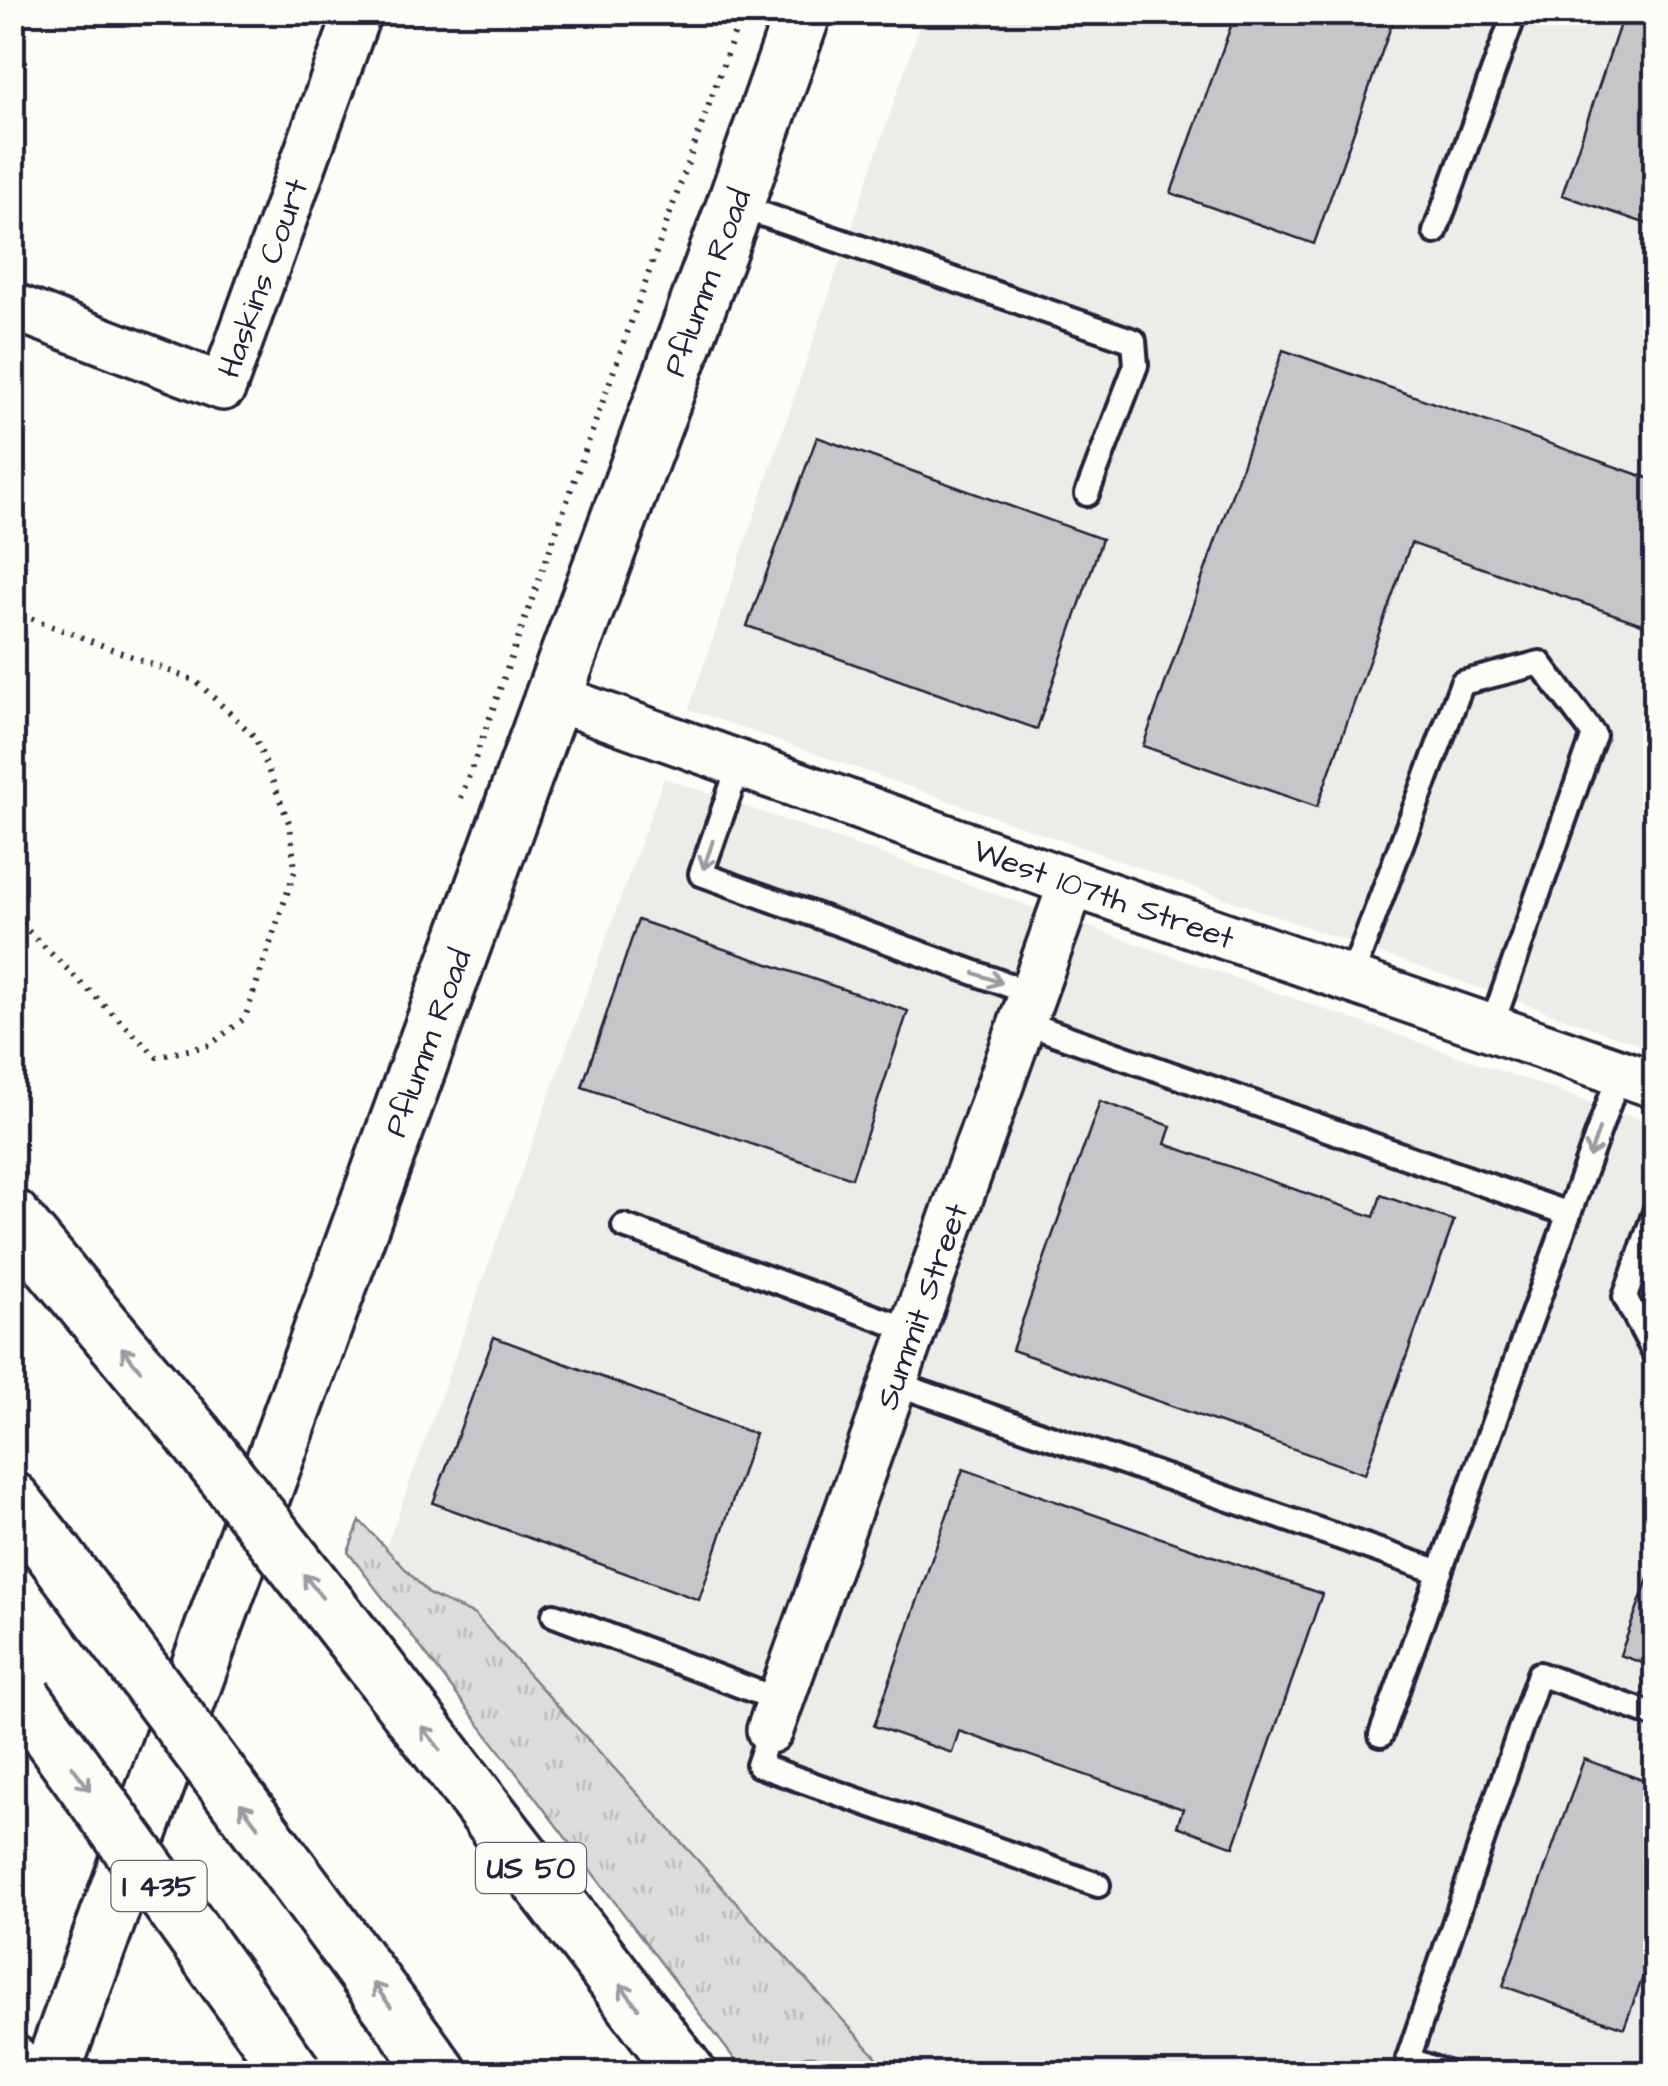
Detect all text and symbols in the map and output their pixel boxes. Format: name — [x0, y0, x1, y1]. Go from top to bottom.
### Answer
street label: Haskins Court — [207, 173, 320, 384]
street label: Pflumm Road — [653, 183, 763, 383]
street label: West 107th Street — [967, 828, 1240, 961]
one-way arrow — [698, 839, 716, 870]
street label: Pflumm Road — [374, 943, 483, 1143]
one-way arrow — [972, 970, 1003, 988]
one-way arrow — [1584, 1127, 1602, 1158]
street label: Summit Street — [865, 1197, 980, 1416]
one-way arrow — [120, 1346, 142, 1372]
one-way arrow — [302, 1574, 324, 1600]
one-way arrow — [421, 1725, 442, 1752]
one-way arrow — [70, 1764, 91, 1791]
one-way arrow — [238, 1802, 259, 1829]
road number: US 50 — [476, 1843, 586, 1893]
road number: I 435 — [112, 1861, 206, 1911]
one-way arrow — [372, 1982, 393, 2009]
one-way arrow — [618, 1983, 639, 2010]

